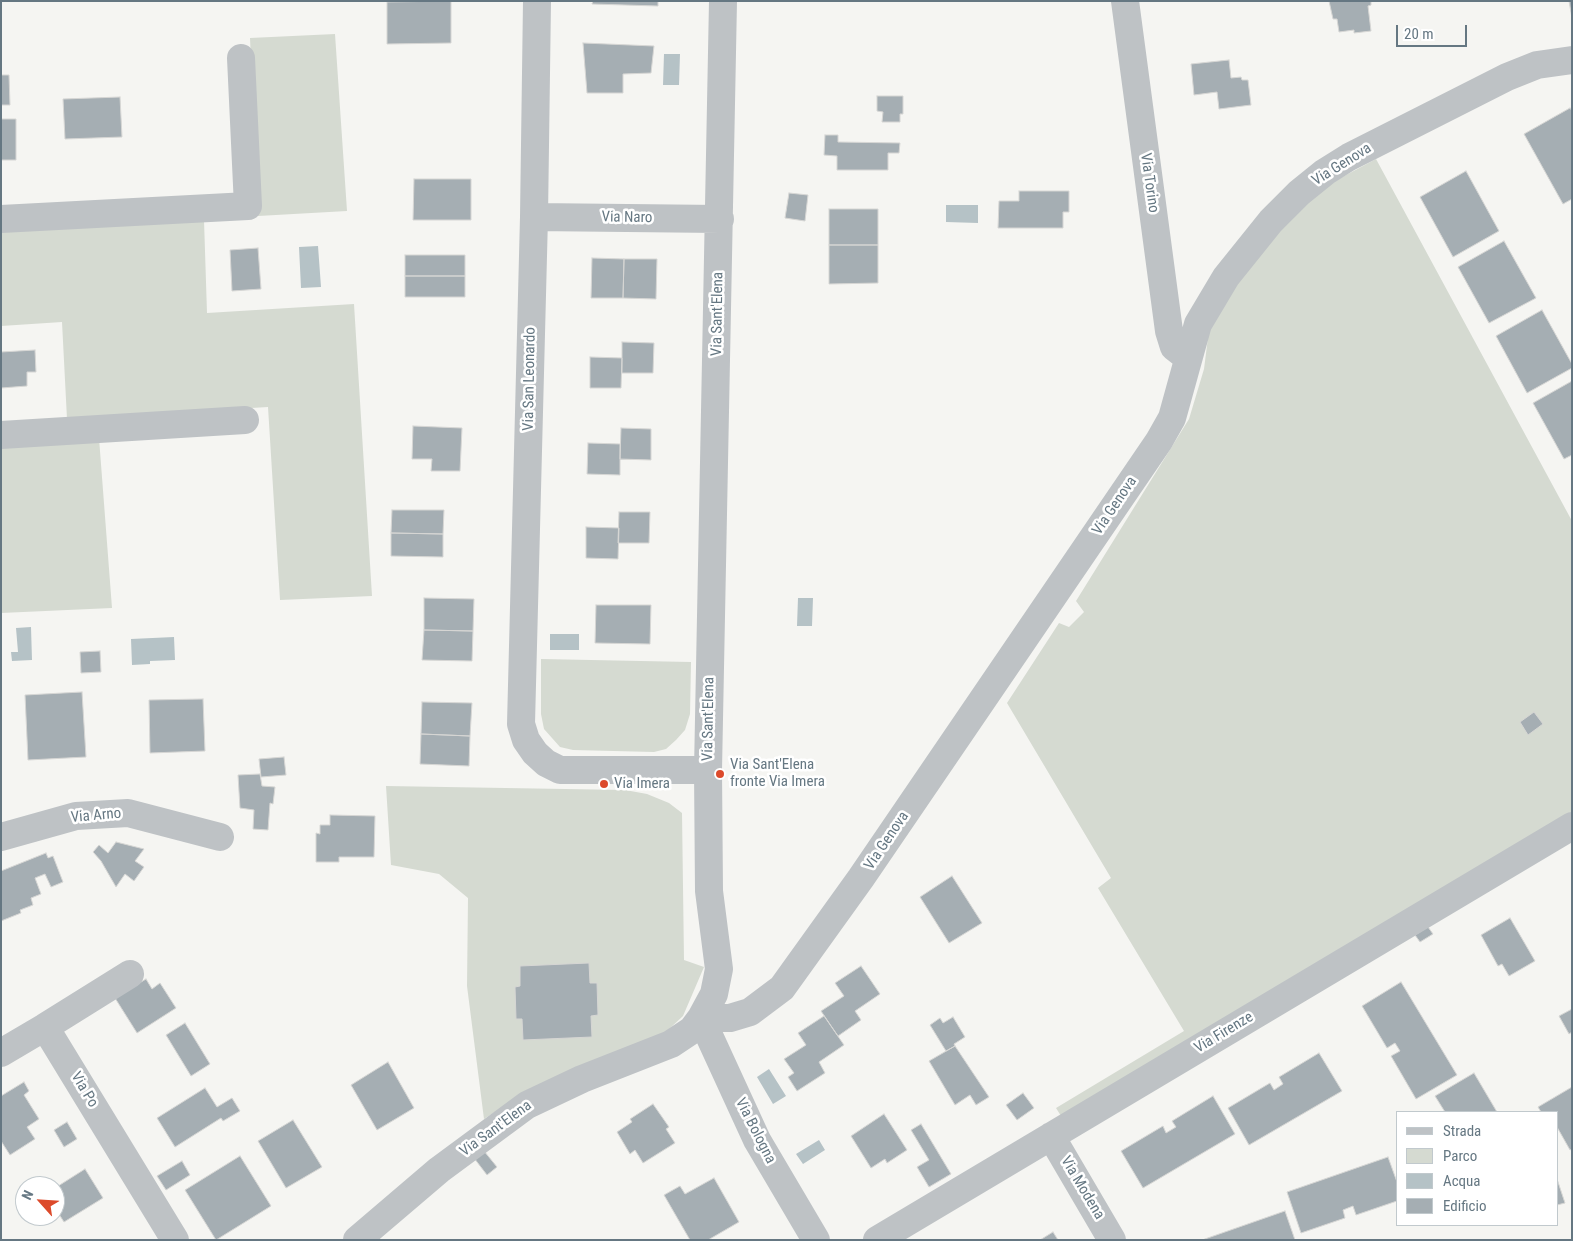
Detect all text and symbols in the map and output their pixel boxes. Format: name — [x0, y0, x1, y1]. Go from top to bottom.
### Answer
scale bar — [1398, 15, 1469, 47]
text: 20 m — [1404, 25, 1434, 43]
street label: Via Genova — [1309, 140, 1375, 190]
street label: Via Torino — [1136, 152, 1162, 214]
street label: Via Naro — [601, 209, 653, 227]
street label: Via Sant'Elena — [708, 272, 728, 356]
street label: Via San Leonardo — [520, 327, 540, 431]
street label: Via Genova — [1089, 473, 1141, 539]
street label: Via Sant'Elena — [699, 677, 719, 761]
place label: Via Sant'Elena fronte Via Imera — [730, 756, 825, 791]
marker: Via Sant'Elena fronte Via Imera — [714, 768, 726, 780]
place label: Via Imera — [614, 775, 670, 793]
marker: Via Imera — [598, 778, 610, 790]
street label: Via Arno — [70, 805, 122, 827]
street label: Via Genova — [861, 808, 913, 874]
street label: Via Firenze — [1191, 1008, 1257, 1058]
street label: Via Po — [66, 1069, 102, 1111]
street label: Via Bologna — [731, 1095, 779, 1167]
street label: Via Sant'Elena — [457, 1097, 535, 1161]
legend — [1396, 1111, 1558, 1226]
text: Strada — [1443, 1122, 1481, 1140]
text: Parco — [1443, 1147, 1477, 1165]
street label: Via Modena — [1056, 1153, 1108, 1223]
text: Acqua — [1443, 1172, 1481, 1190]
north arrow — [15, 1176, 65, 1226]
text: N — [18, 1188, 36, 1202]
text: Edificio — [1443, 1197, 1486, 1215]

